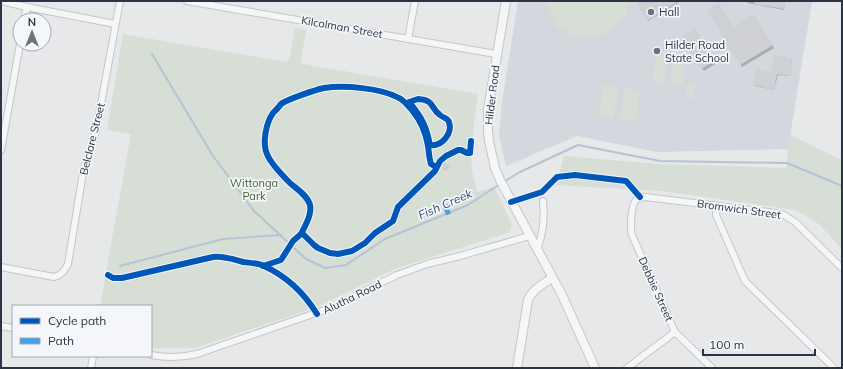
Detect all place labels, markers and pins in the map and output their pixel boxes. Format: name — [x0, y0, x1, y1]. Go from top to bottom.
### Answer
place label: Hall — [659, 5, 679, 19]
marker: Hall — [646, 7, 656, 17]
place label: Hilder Road State School — [665, 38, 729, 65]
marker: Hilder Road State School — [652, 46, 662, 56]

